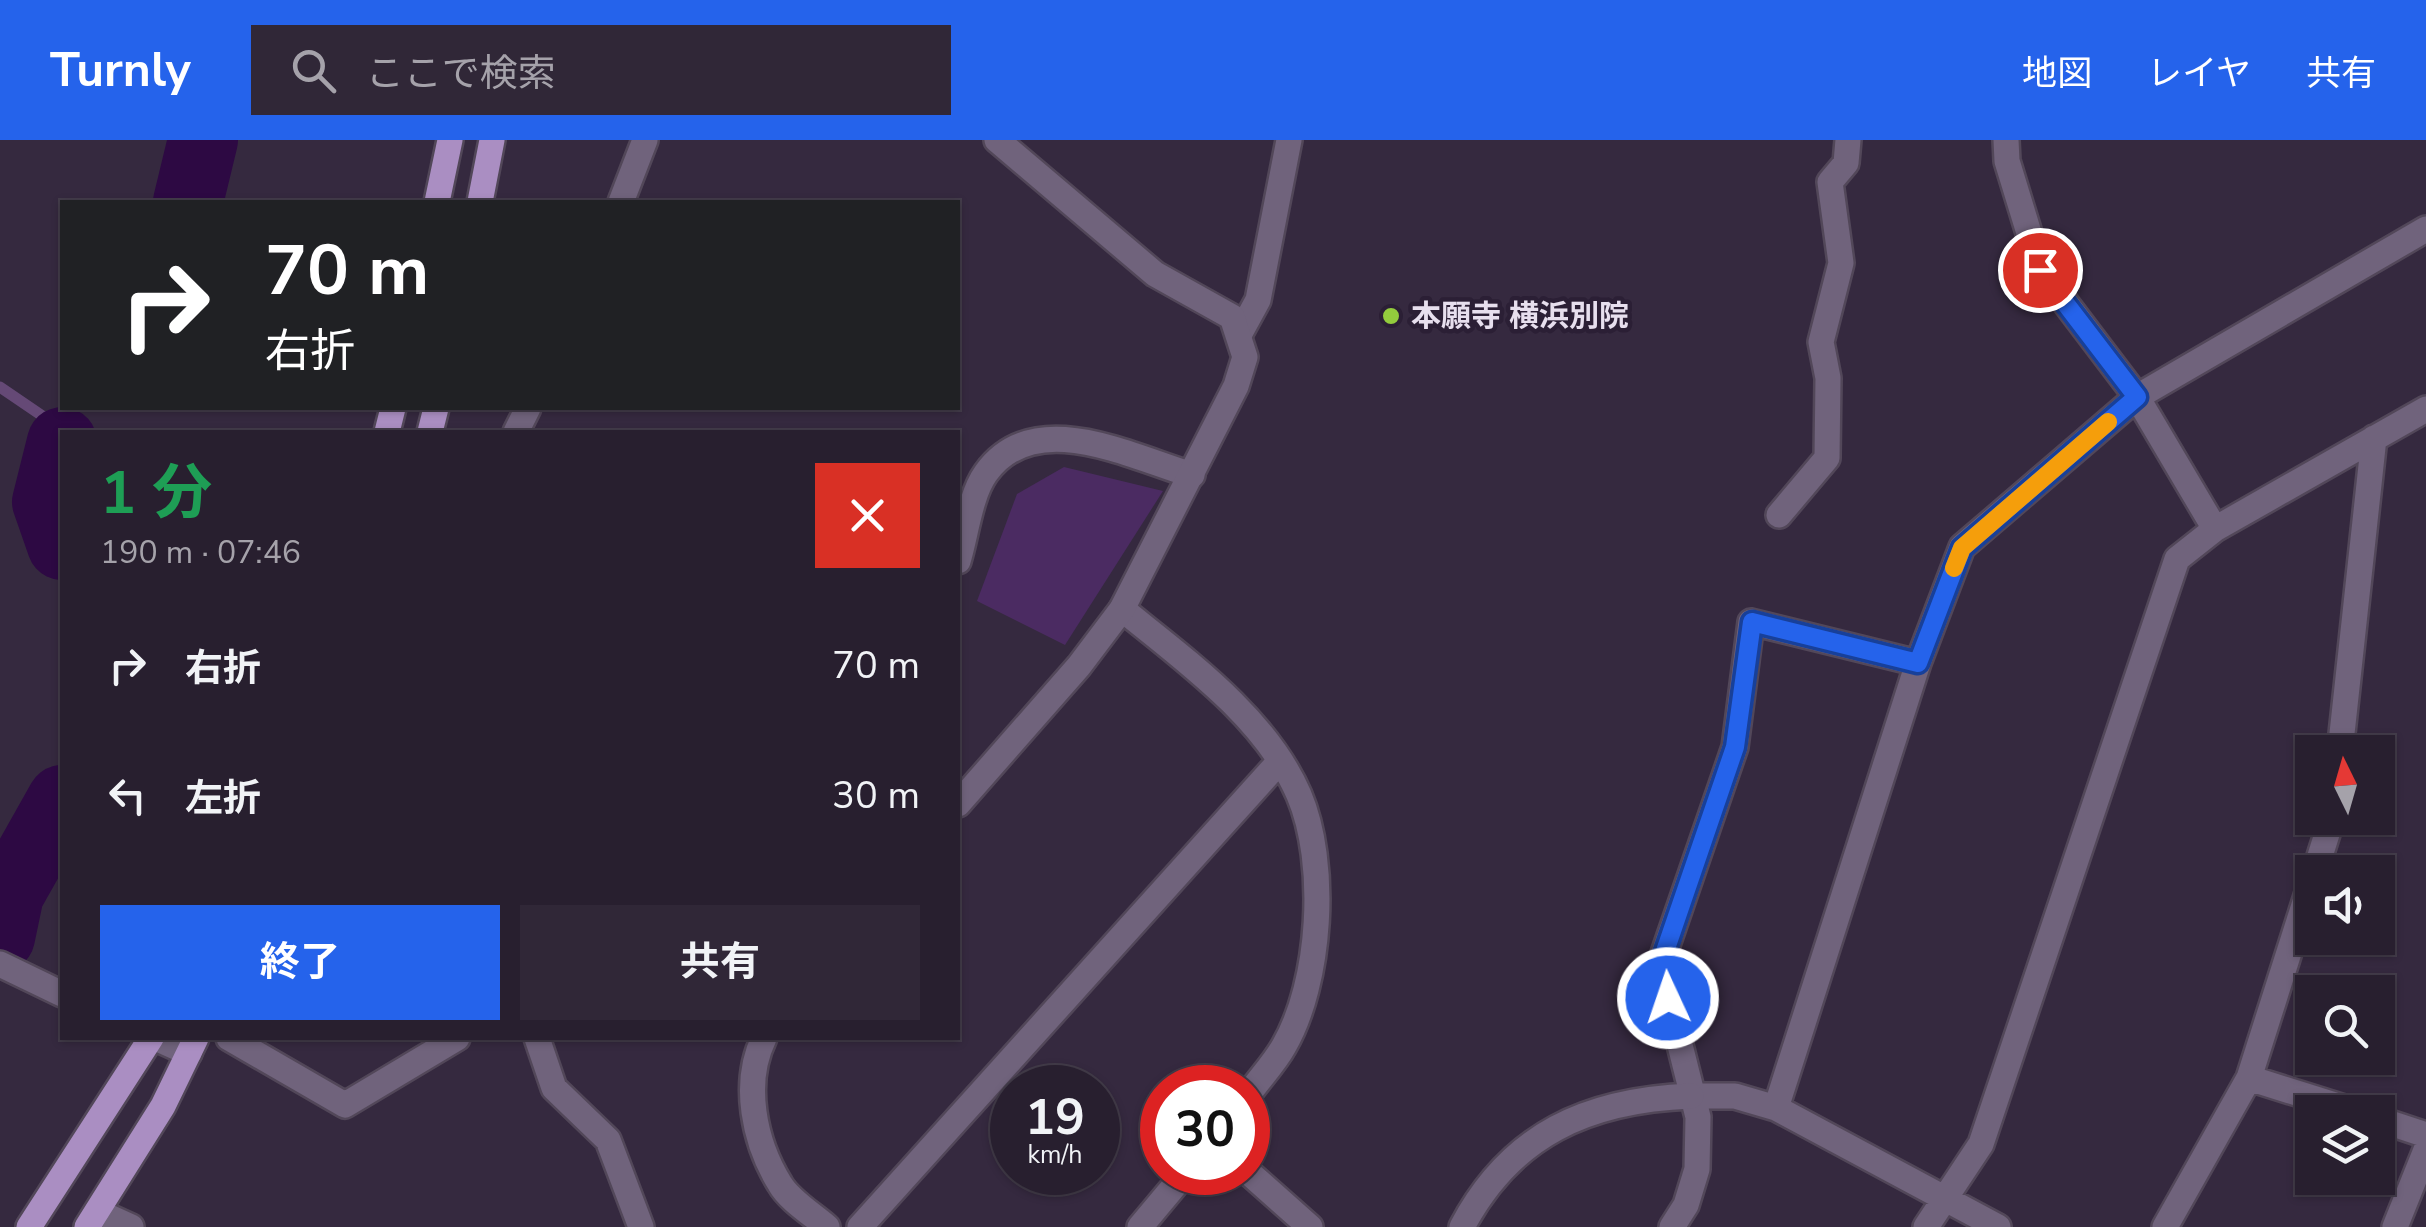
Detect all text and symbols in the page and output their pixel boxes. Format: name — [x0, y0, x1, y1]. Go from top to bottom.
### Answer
search box — [251, 25, 951, 115]
text: Turnly — [50, 37, 191, 103]
icon: search — [286, 43, 341, 98]
text: ここで検索 — [366, 48, 556, 99]
text: 地図 — [2022, 50, 2092, 97]
text: レイヤ — [2147, 50, 2251, 97]
text: 共有 — [2306, 50, 2376, 97]
text: 70 m — [265, 223, 429, 319]
pin — [1998, 228, 2083, 313]
icon: right — [100, 240, 230, 370]
icon: arrive — [2013, 243, 2068, 298]
place label: 本願寺 横浜別院 — [1411, 296, 1629, 337]
marker: 本願寺 横浜別院 — [1380, 305, 1402, 327]
text: 右折 — [265, 321, 355, 382]
text: 1 分 — [100, 452, 212, 534]
button: close — [815, 463, 920, 568]
text: 190 m · 07:46 — [100, 531, 301, 574]
icon: right — [100, 638, 155, 693]
text: 70 m — [832, 640, 920, 691]
text: 右折 — [185, 643, 261, 694]
north arrow — [2295, 735, 2395, 835]
map controls — [2295, 735, 2395, 1195]
icon: left — [100, 768, 155, 823]
text: 30 m — [832, 770, 920, 821]
text: 左折 — [185, 773, 261, 824]
button: sound — [2295, 855, 2395, 955]
button: 終了 — [100, 905, 500, 1020]
button: 共有 — [520, 905, 920, 1020]
position arrow — [1616, 946, 1720, 1050]
button: search — [2295, 975, 2395, 1075]
speed limit sign: 30 — [1140, 1065, 1270, 1195]
text: 19 — [1025, 1083, 1085, 1152]
button: layers — [2295, 1095, 2395, 1195]
text: km/h — [1027, 1138, 1083, 1172]

